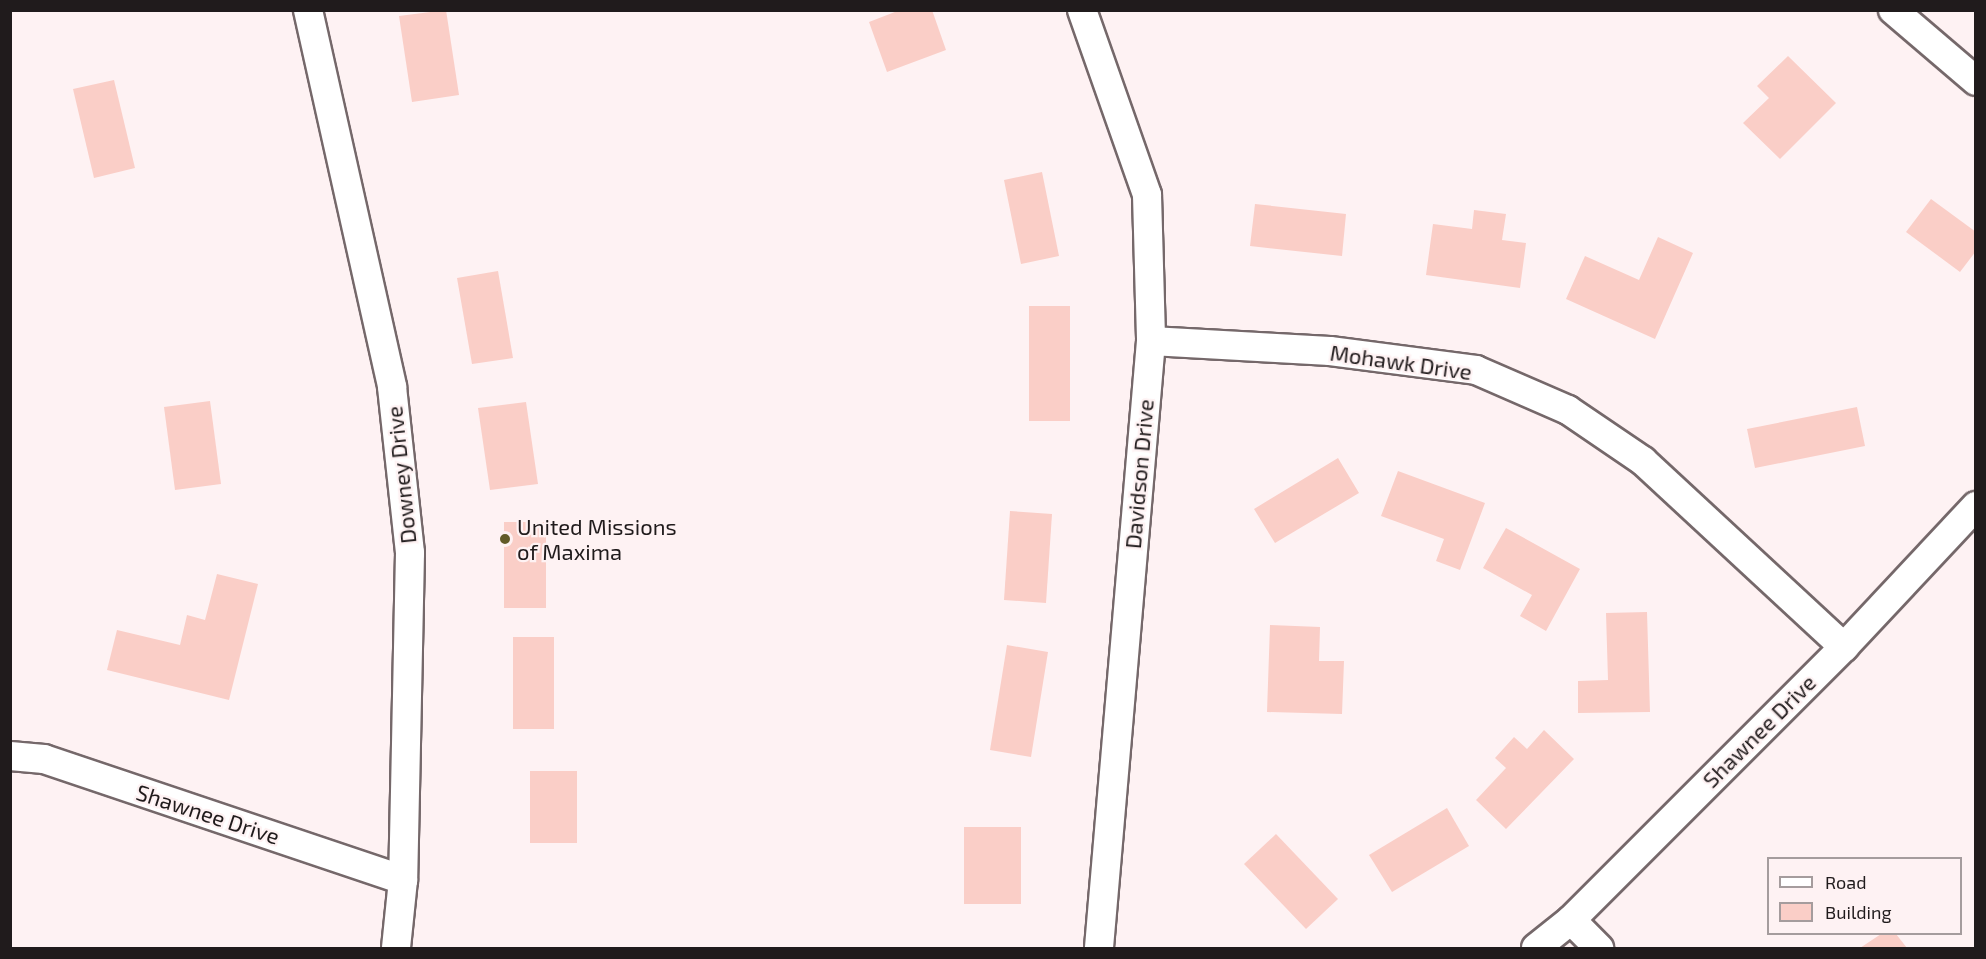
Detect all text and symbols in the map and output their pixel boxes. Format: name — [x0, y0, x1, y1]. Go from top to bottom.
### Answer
street label: Mohawk Drive — [1328, 339, 1474, 385]
street label: Davidson Drive — [1119, 398, 1159, 550]
street label: Downey Drive — [381, 405, 421, 545]
place label: United Missions of Maxima — [517, 513, 677, 564]
marker: United Missions of Maxima — [498, 532, 512, 546]
street label: Shawnee Drive — [1697, 669, 1821, 793]
street label: Shawnee Drive — [133, 778, 283, 850]
legend — [1767, 857, 1962, 935]
text: Road — [1825, 871, 1866, 893]
text: Building — [1825, 901, 1892, 923]

